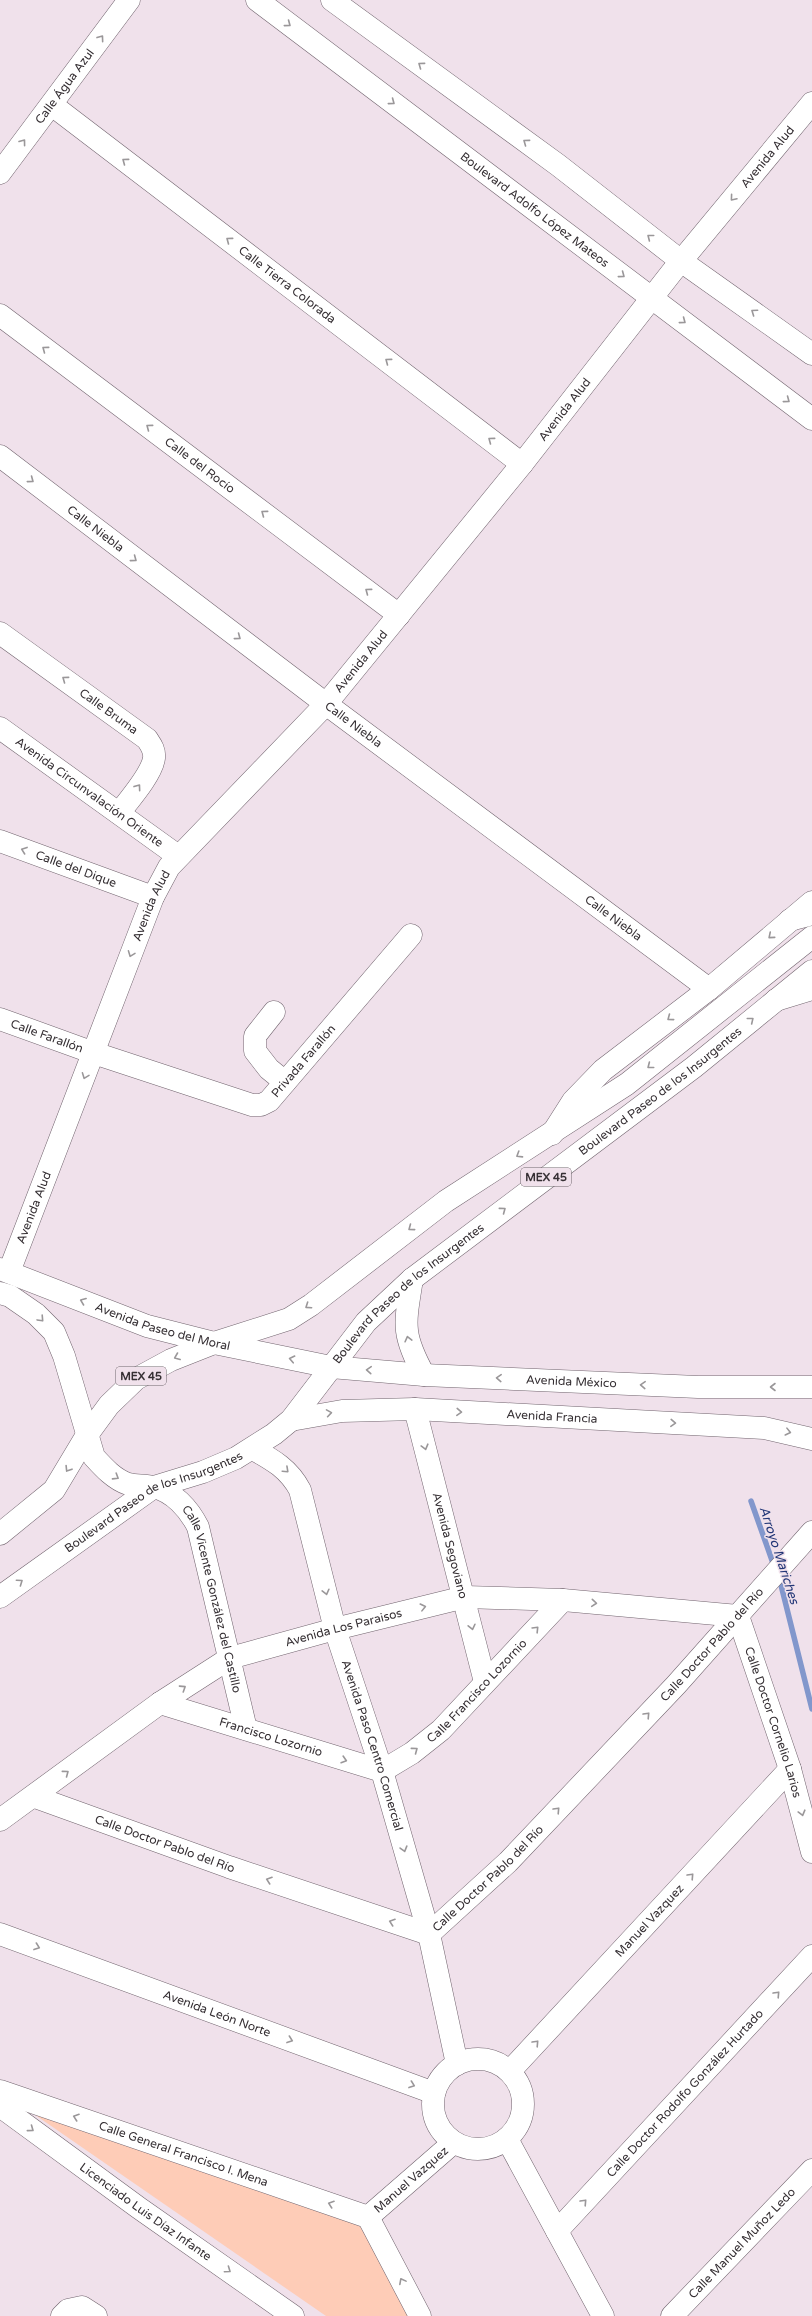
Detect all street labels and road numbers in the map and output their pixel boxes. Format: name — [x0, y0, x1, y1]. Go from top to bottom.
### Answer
street label: Calle Água Azul — [32, 46, 97, 127]
street label: Avenida Alud — [738, 123, 797, 191]
street label: Boulevard Adolfo López Mateos — [458, 149, 612, 270]
street label: Calle Tierra Colorada — [236, 243, 339, 326]
street label: Avenida Alud — [536, 375, 594, 444]
street label: Calle del Rocío — [162, 434, 238, 496]
street label: Calle Niebla — [64, 503, 127, 555]
street label: Avenida Alud — [331, 627, 390, 695]
street label: Calle Bruma — [77, 686, 141, 737]
street label: Calle Niebla — [322, 699, 385, 750]
street label: Avenida Circunvalación Oriente — [13, 734, 166, 850]
street label: Calle del Dique — [34, 848, 119, 890]
street label: Avenida Alud — [130, 868, 173, 943]
street label: Calle Niebla — [582, 892, 645, 944]
street label: Calle Farallón — [9, 1016, 85, 1056]
street label: Privada Farallón — [268, 1022, 338, 1100]
street label: Boulevard Paseo de los Insurgentes — [576, 1024, 745, 1158]
road number: MEX 45 — [521, 1168, 571, 1186]
street label: Avenida Alud — [14, 1170, 54, 1246]
street label: Boulevard Paseo de los Insurgentes — [330, 1220, 487, 1366]
street label: Avenida Paseo del Moral — [93, 1300, 232, 1353]
road number: MEX 45 — [116, 1367, 166, 1385]
street label: Avenida México — [526, 1372, 617, 1390]
street label: Avenida Francia — [506, 1407, 598, 1426]
street label: Boulevard Paseo de los Insurgentes — [62, 1448, 245, 1556]
street label: Avenida Segoviano — [430, 1491, 470, 1600]
street label: Calle Vicente González del Castillo — [179, 1502, 244, 1694]
street label: Calle Doctor Pablo del Río — [657, 1585, 766, 1704]
street label: Avenida Los Paraisos — [284, 1606, 404, 1649]
street label: Calle Francisco Lozornio — [424, 1636, 530, 1746]
street label: Calle Doctor Cornelio Larios — [742, 1645, 804, 1799]
street label: Avenida Paso Centro Comercial — [339, 1658, 406, 1832]
street label: Francisco Lozornio — [218, 1715, 324, 1759]
street label: Calle Doctor Pablo del Río — [93, 1812, 237, 1875]
street label: Calle Doctor Pablo del Río — [429, 1822, 546, 1934]
street label: Manuel Vazquez — [612, 1881, 686, 1960]
street label: Avenida León Norte — [161, 1987, 273, 2040]
street label: Calle Doctor Rodolfo González Hurtado — [604, 2006, 766, 2180]
street label: Calle General Francisco I. Mena — [97, 2118, 270, 2189]
street label: Manuel Vazquez — [371, 2143, 451, 2216]
street label: Licenciado Luis Díaz Infante — [77, 2160, 214, 2264]
street label: Calle Manuel Muñoz Ledo — [686, 2185, 798, 2301]

